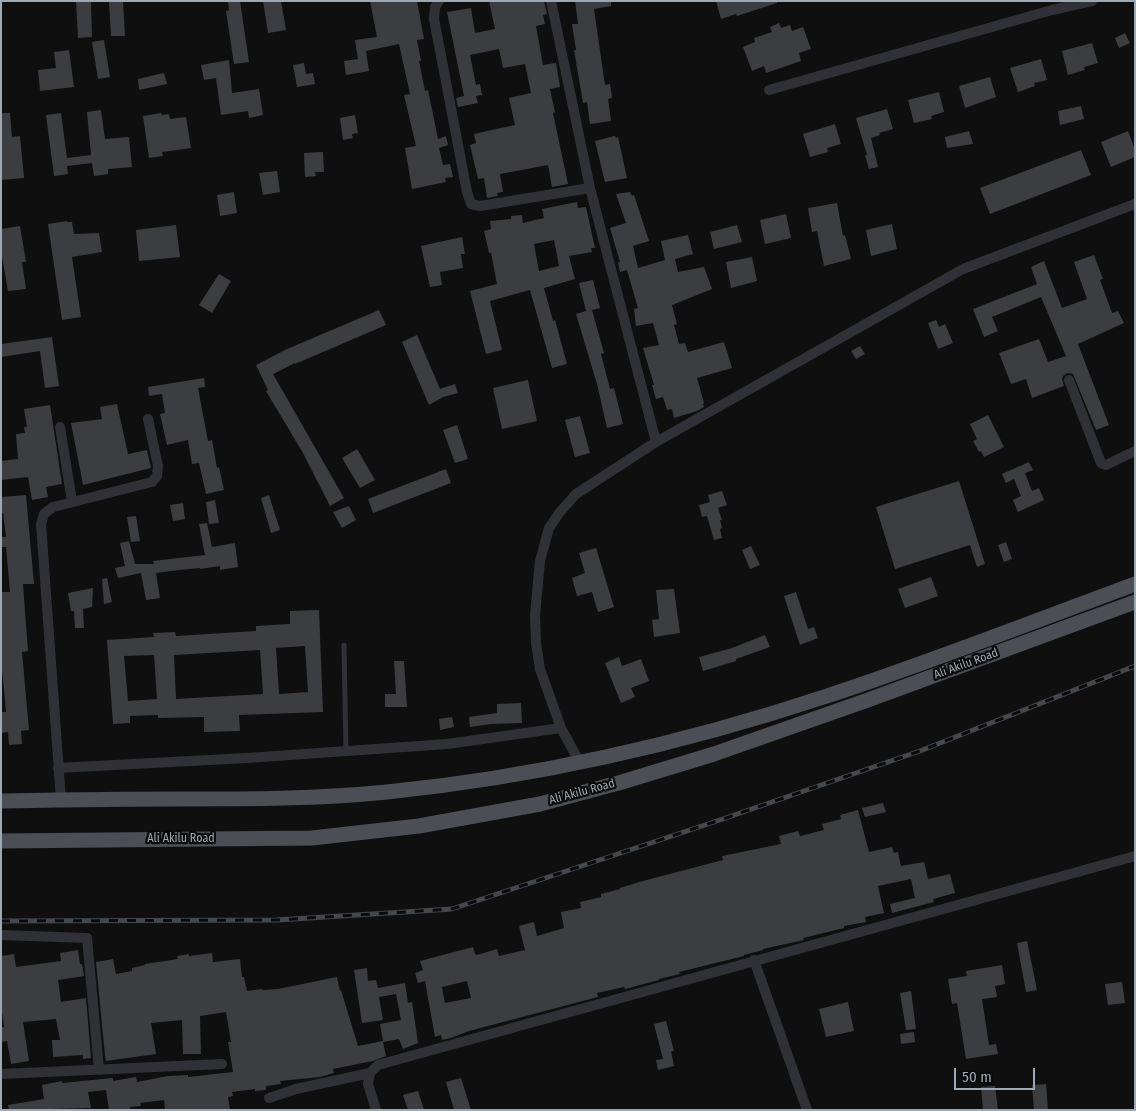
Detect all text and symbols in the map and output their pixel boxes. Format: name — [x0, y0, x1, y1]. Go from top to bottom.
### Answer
street label: Ali Akilu Road — [932, 646, 1000, 682]
street label: Ali Akilu Road — [548, 776, 616, 808]
street label: Ali Akilu Road — [147, 832, 215, 846]
scale bar — [956, 1058, 1037, 1090]
text: 50 m — [962, 1068, 992, 1086]

